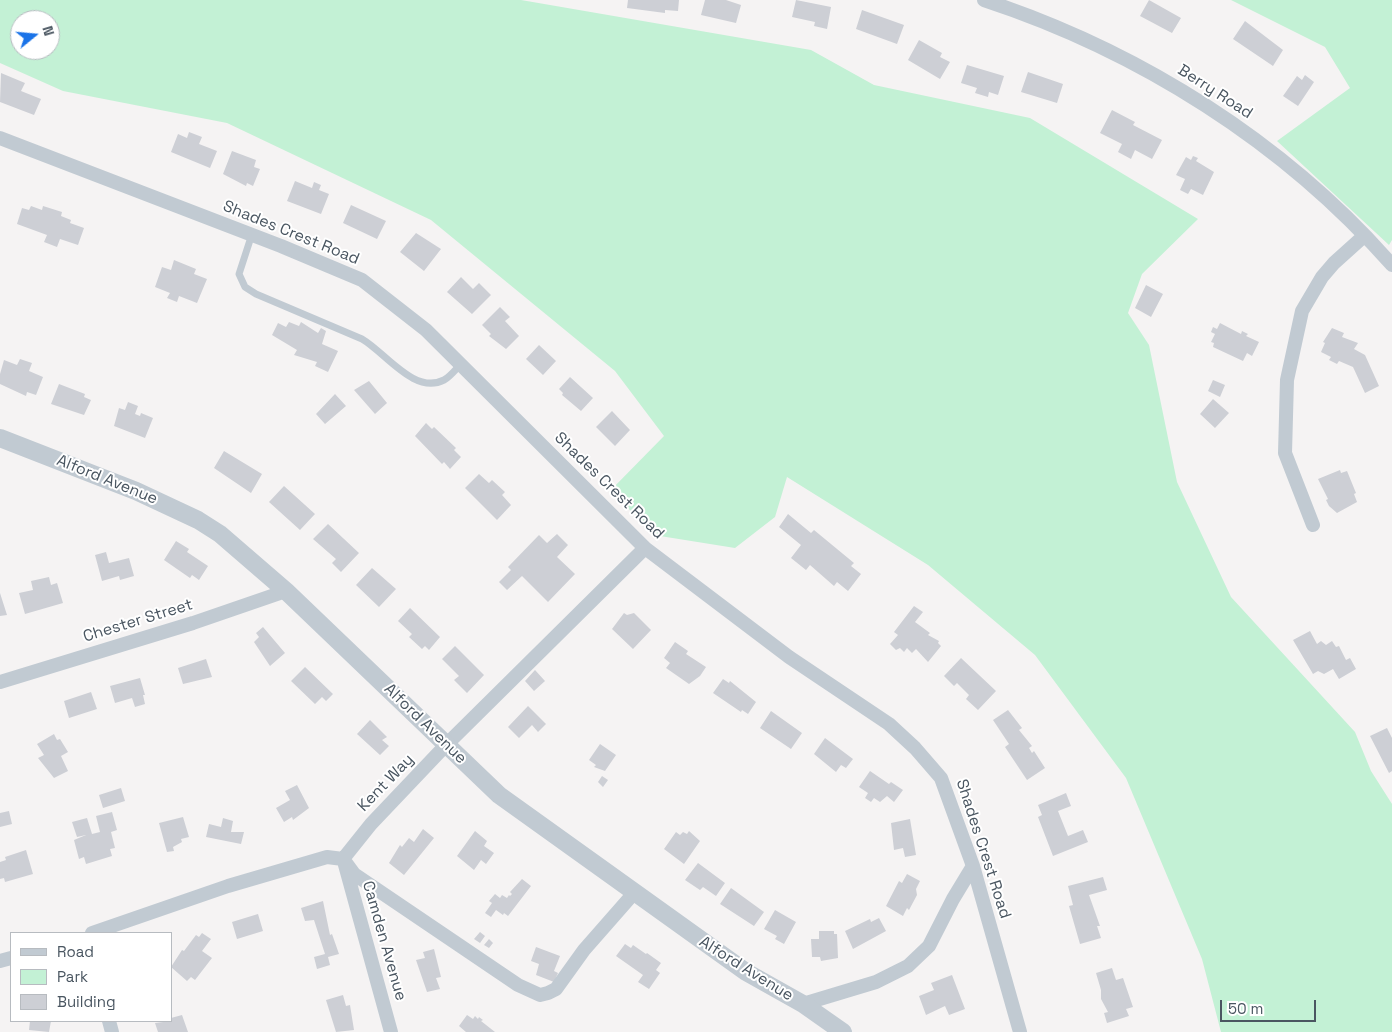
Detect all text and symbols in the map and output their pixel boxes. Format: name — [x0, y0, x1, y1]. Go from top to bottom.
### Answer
north arrow — [10, 10, 60, 60]
text: N — [38, 24, 58, 38]
street label: Berry Road — [1174, 61, 1256, 123]
street label: Shades Crest Road — [220, 197, 362, 269]
street label: Shades Crest Road — [550, 429, 668, 543]
street label: Alford Avenue — [54, 451, 160, 509]
street label: Chester Street — [81, 595, 195, 647]
street label: Alford Avenue — [380, 680, 470, 768]
street label: Kent Way — [354, 750, 418, 816]
street label: Shades Crest Road — [951, 777, 1015, 921]
street label: Camden Avenue — [358, 879, 410, 1003]
legend — [10, 932, 172, 1022]
street label: Alford Avenue — [695, 932, 797, 1006]
text: Road — [57, 942, 94, 961]
text: Park — [57, 967, 88, 986]
scale bar — [1222, 990, 1318, 1022]
text: Building — [57, 992, 116, 1011]
text: 50 m — [1228, 999, 1263, 1018]

